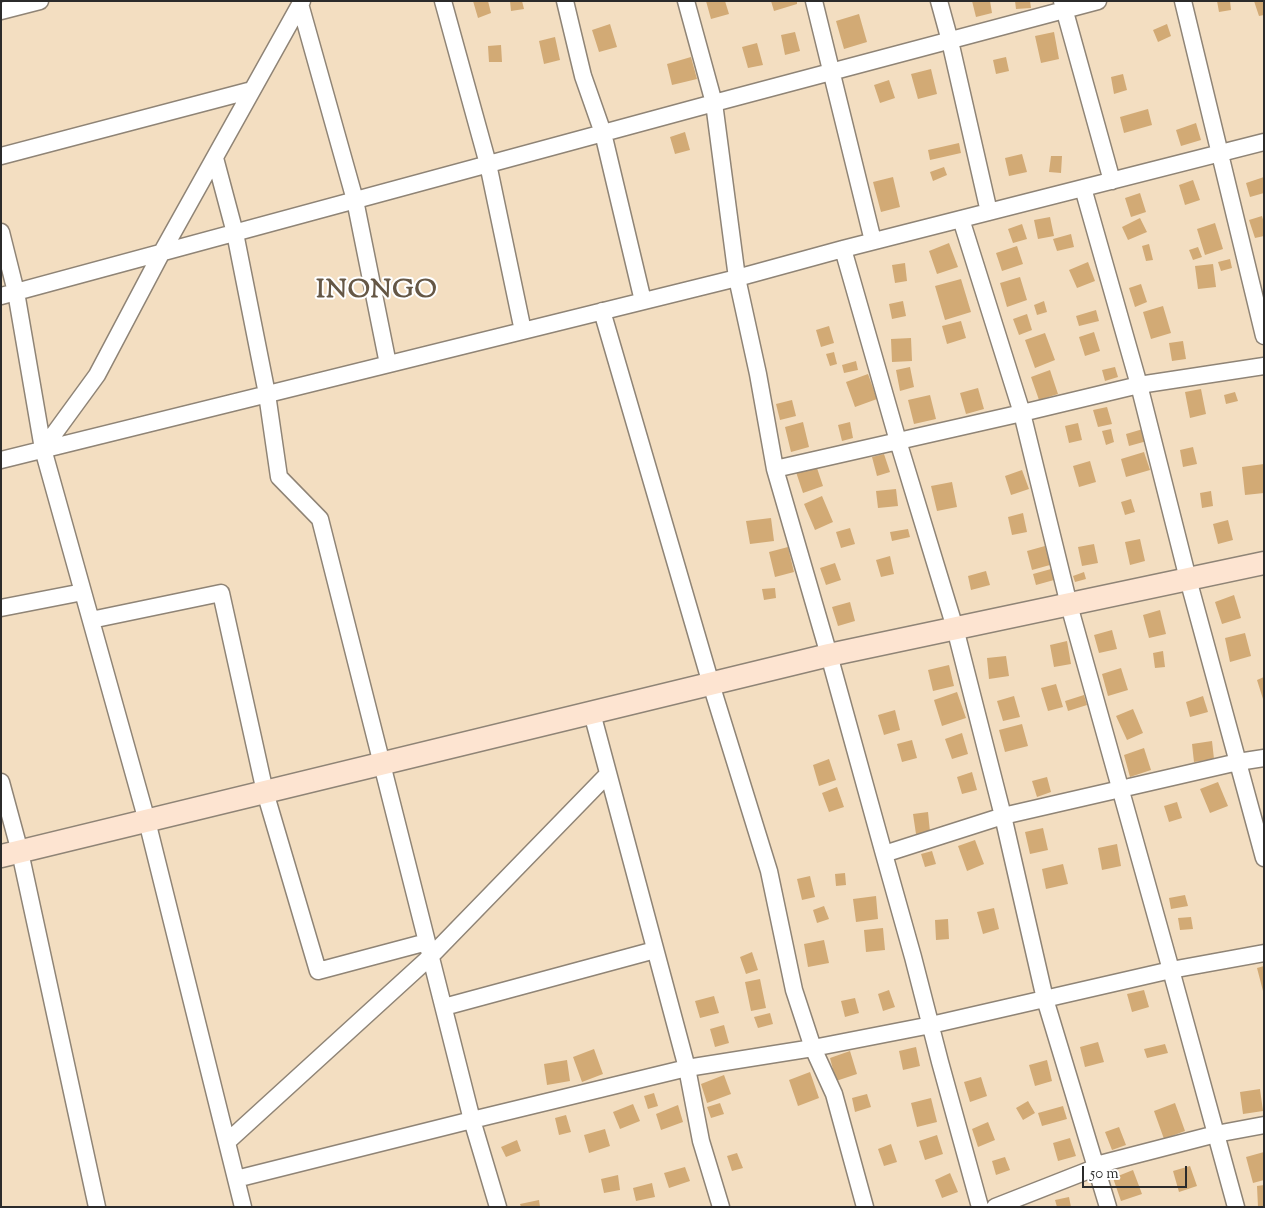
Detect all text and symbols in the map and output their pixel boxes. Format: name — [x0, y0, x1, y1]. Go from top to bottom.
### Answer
district label: INONGO — [316, 277, 438, 309]
scale bar — [1085, 1156, 1190, 1188]
text: 50 m — [1090, 1164, 1119, 1185]

